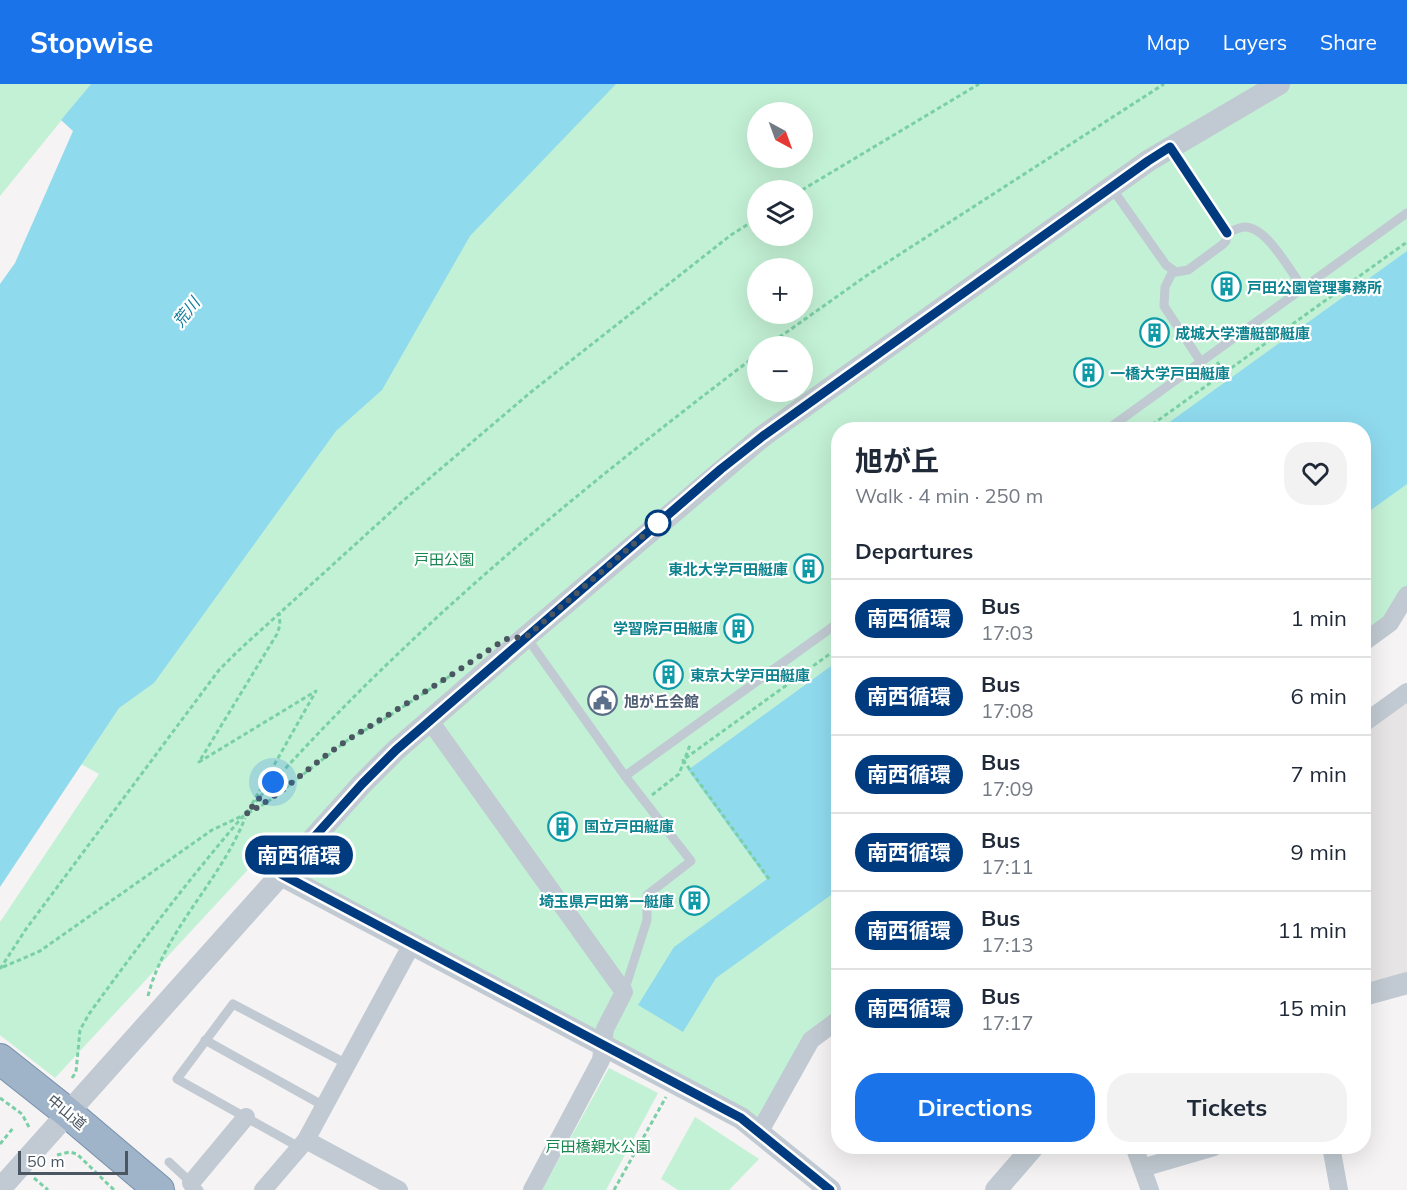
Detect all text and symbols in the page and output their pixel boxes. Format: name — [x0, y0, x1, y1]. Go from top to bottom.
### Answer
text: Stopwise — [30, 25, 153, 60]
text: Map — [1147, 29, 1190, 55]
text: Layers — [1223, 29, 1287, 55]
text: Share — [1320, 29, 1377, 55]
north arrow — [747, 102, 813, 168]
map controls — [747, 102, 813, 402]
button: layers — [747, 180, 813, 246]
button: + — [747, 258, 813, 324]
building icon: 戸田公園管理事務所 — [1210, 271, 1242, 303]
place label: 戸田公園管理事務所 — [1247, 278, 1382, 297]
water label: 荒川 — [168, 292, 205, 331]
building icon: 成城大学漕艇部艇庫 — [1138, 317, 1170, 349]
place label: 成城大学漕艇部艇庫 — [1175, 324, 1310, 343]
button: − — [747, 336, 813, 402]
building icon: 一橋大学戸田艇庫 — [1073, 357, 1105, 389]
place label: 一橋大学戸田艇庫 — [1110, 364, 1230, 383]
button: heart — [1284, 442, 1347, 505]
text: 旭が丘 — [855, 443, 939, 478]
text: Walk · 4 min · 250 m — [855, 483, 1043, 508]
unlabelled marker — [645, 510, 671, 536]
text: Departures — [855, 537, 973, 565]
park label: 戸田公園 — [414, 550, 474, 569]
building icon: 東北大学戸田艇庫 — [793, 553, 825, 585]
place label: 東北大学戸田艇庫 — [668, 560, 788, 579]
text: Bus — [981, 592, 1020, 620]
text: 1 min — [1291, 604, 1347, 632]
text: 南西循環 — [867, 605, 951, 631]
building icon: 学習院戸田艇庫 — [723, 612, 755, 644]
place label: 学習院戸田艇庫 — [613, 619, 718, 638]
text: 17:03 — [981, 620, 1034, 645]
building icon: 東京大学戸田艇庫 — [653, 659, 685, 691]
place label: 東京大学戸田艇庫 — [690, 666, 810, 685]
text: Bus — [981, 670, 1020, 698]
text: 6 min — [1291, 682, 1347, 710]
text: 南西循環 — [867, 683, 951, 709]
public building icon: 旭が丘会館 — [587, 685, 619, 717]
place label: 旭が丘会館 — [624, 692, 699, 711]
text: 17:08 — [981, 698, 1034, 723]
text: Bus — [981, 748, 1020, 776]
text: 7 min — [1291, 760, 1347, 788]
text: 南西循環 — [867, 761, 951, 787]
your location — [258, 767, 288, 797]
text: 17:09 — [981, 776, 1034, 801]
building icon: 国立戸田艇庫 — [547, 810, 579, 842]
place label: 国立戸田艇庫 — [584, 817, 674, 836]
text: Bus — [981, 826, 1020, 854]
line badge: 南西循環 — [257, 836, 341, 874]
text: 9 min — [1291, 838, 1347, 866]
text: 南西循環 — [867, 839, 951, 865]
text: 南西循環 — [257, 842, 341, 868]
text: 17:11 — [981, 854, 1034, 879]
building icon: 埼玉県戸田第一艇庫 — [679, 885, 711, 917]
place label: 埼玉県戸田第一艇庫 — [539, 892, 674, 911]
text: Bus — [981, 904, 1020, 932]
text: 11 min — [1277, 916, 1347, 944]
text: 南西循環 — [867, 917, 951, 943]
text: 17:13 — [981, 932, 1034, 957]
text: Bus — [981, 982, 1020, 1010]
text: 15 min — [1277, 994, 1347, 1022]
text: 南西循環 — [867, 995, 951, 1021]
text: 17:17 — [981, 1010, 1034, 1035]
button: Directions — [855, 1073, 1095, 1142]
button: Tickets — [1107, 1073, 1347, 1142]
street label: 中山道 — [44, 1090, 90, 1134]
park label: 戸田橋親水公園 — [545, 1137, 651, 1156]
scale bar — [18, 1148, 128, 1176]
text: 50 m — [27, 1151, 64, 1171]

